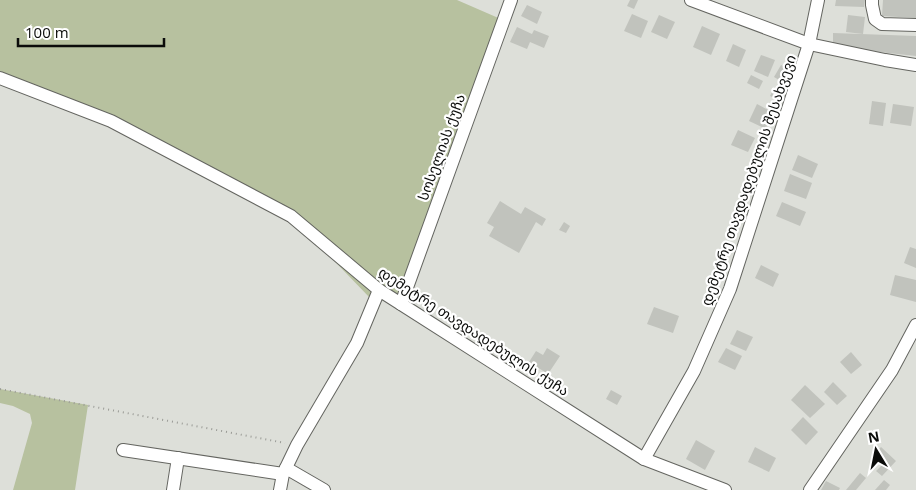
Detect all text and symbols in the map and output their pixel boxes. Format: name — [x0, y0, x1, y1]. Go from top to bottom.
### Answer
scale bar — [18, 15, 164, 47]
text: 100 m — [25, 22, 69, 42]
street label: დემეტრე თავდადებულის შესახვევი — [696, 52, 800, 308]
street label: სოსელიას ქუჩა — [413, 91, 469, 203]
street label: დემეტრე თავდადებულის ქუჩა — [375, 262, 573, 400]
north arrow — [851, 425, 901, 475]
text: N — [866, 426, 881, 447]

